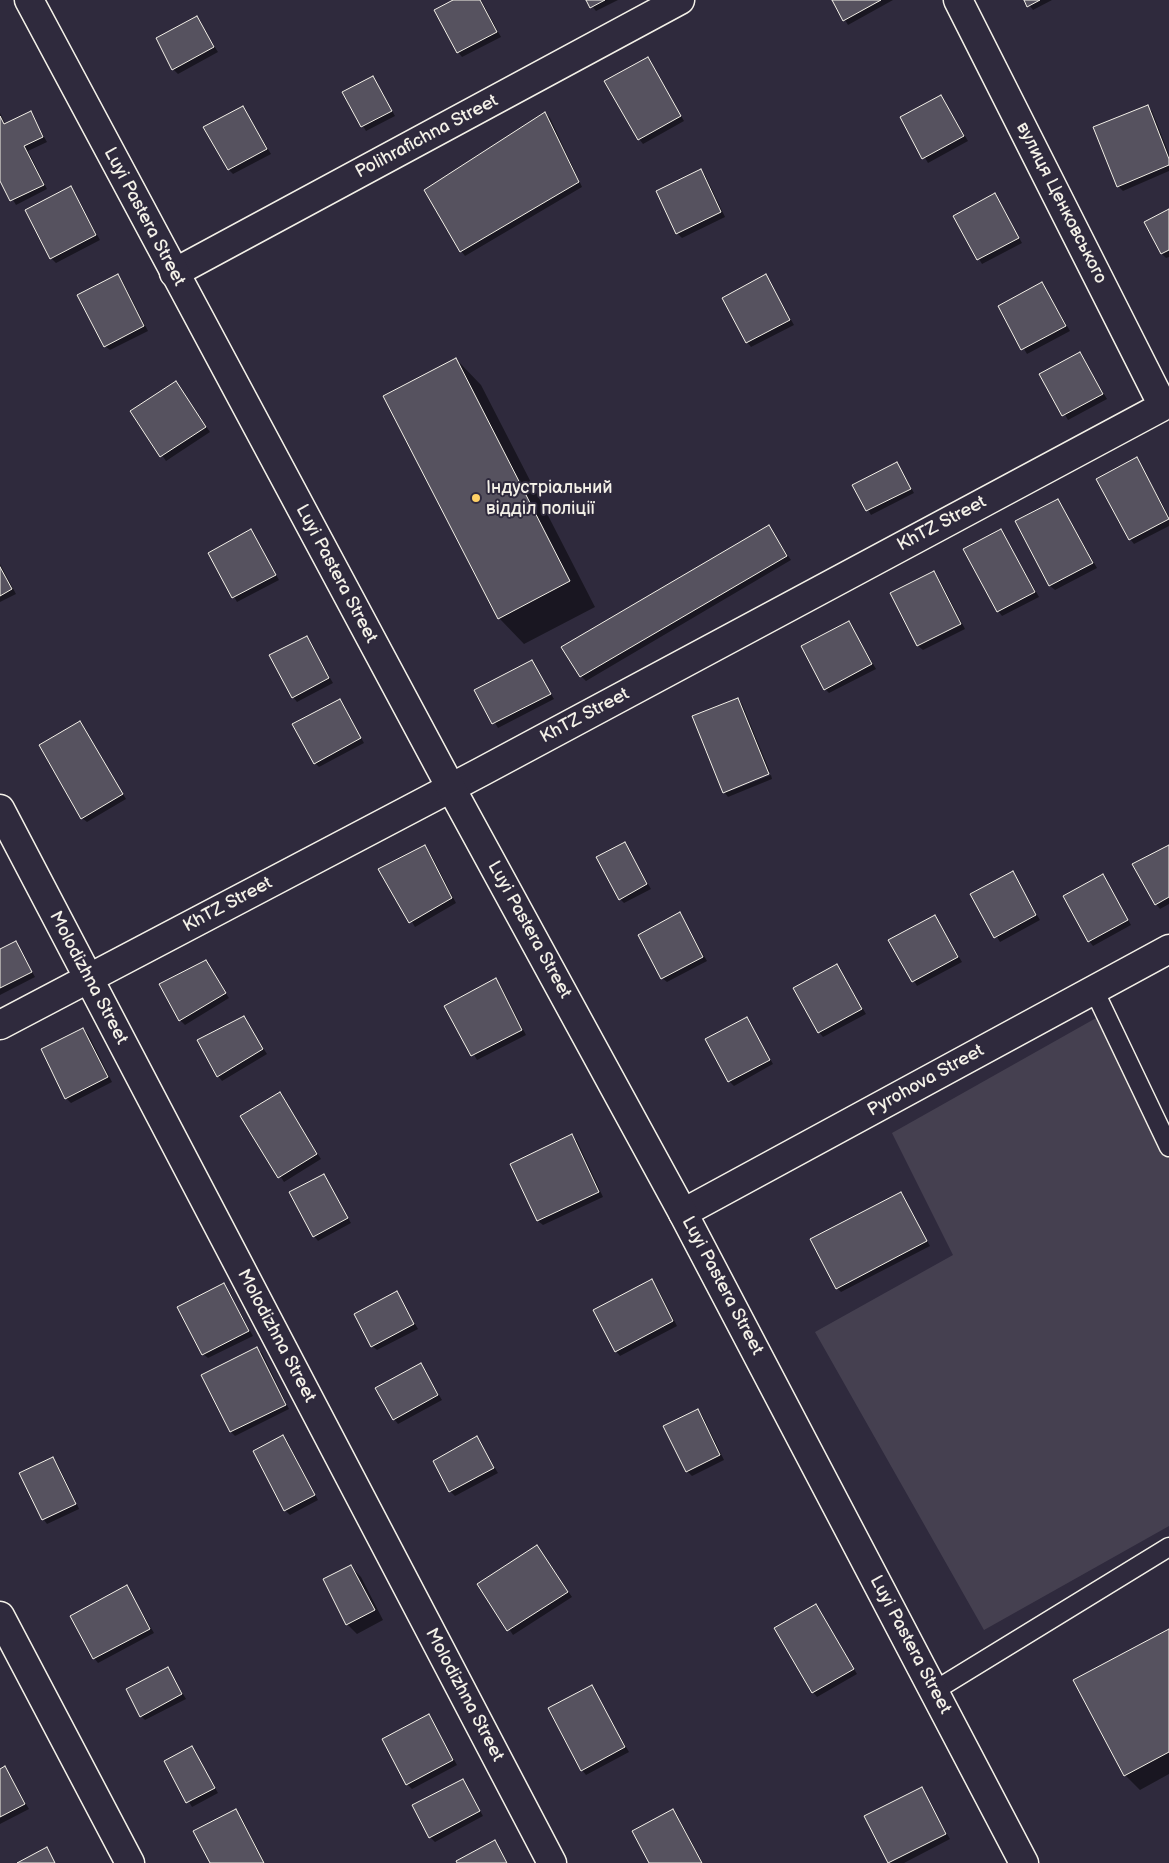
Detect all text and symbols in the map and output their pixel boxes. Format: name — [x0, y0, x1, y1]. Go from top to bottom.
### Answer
street label: Polihrafichna Street — [352, 90, 502, 184]
street label: вулиця Ценковського — [1011, 119, 1111, 287]
street label: Luyi Pastera Street — [98, 144, 190, 290]
place label: Індустріальний відділ поліції — [486, 477, 613, 520]
marker: Індустріальний відділ поліції — [470, 492, 482, 504]
street label: KhTZ Street — [894, 492, 990, 556]
street label: Luyi Pastera Street — [290, 501, 382, 647]
street label: KhTZ Street — [537, 684, 633, 748]
street label: Luyi Pastera Street — [482, 858, 576, 1002]
street label: KhTZ Street — [180, 873, 276, 937]
street label: Molodizhna Street — [44, 908, 132, 1048]
street label: Pyrohova Street — [864, 1040, 988, 1122]
street label: Luyi Pastera Street — [676, 1213, 768, 1359]
street label: Molodizhna Street — [232, 1266, 320, 1406]
street label: Luyi Pastera Street — [864, 1572, 956, 1718]
street label: Molodizhna Street — [420, 1625, 508, 1765]

